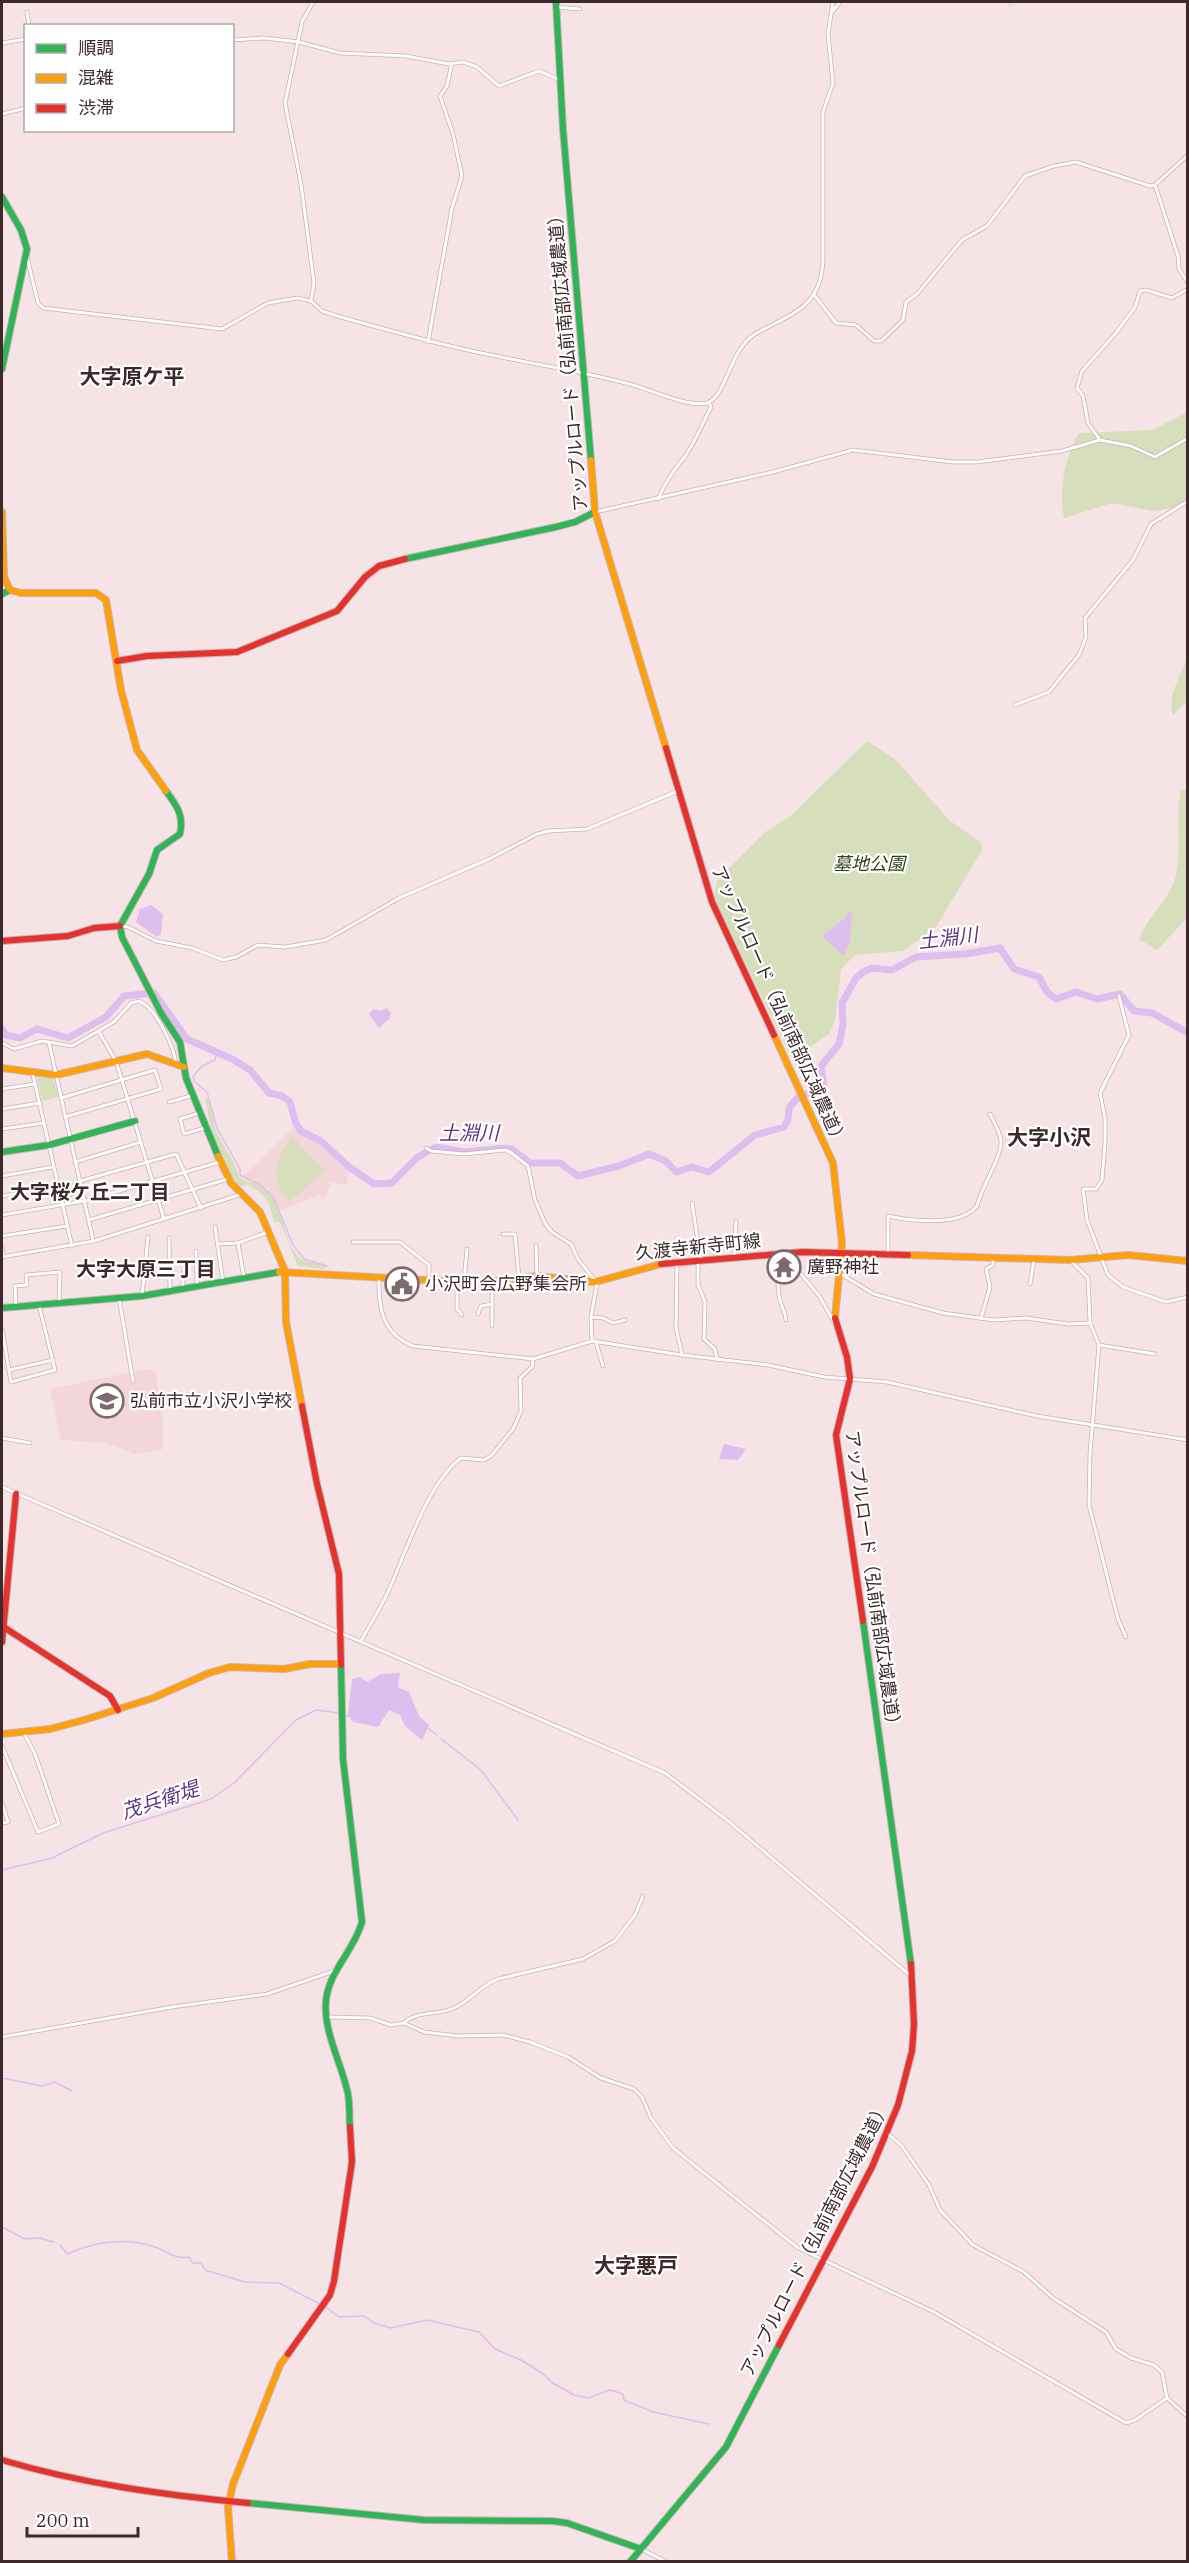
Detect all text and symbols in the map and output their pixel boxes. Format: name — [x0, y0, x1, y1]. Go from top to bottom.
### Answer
legend — [24, 24, 234, 132]
text: 順調 — [78, 36, 114, 59]
text: 混雑 — [78, 66, 114, 89]
text: 渋滞 — [78, 96, 114, 119]
street label: アップルロード（弘前南部広域農道） — [543, 206, 592, 512]
district label: 大字原ケ平 — [80, 362, 185, 390]
park label: 墓地公園 — [833, 852, 908, 875]
street label: アップルロード（弘前南部広域農道） — [707, 861, 852, 1150]
water label: 土淵川 — [917, 920, 981, 955]
water label: 土淵川 — [439, 1119, 501, 1146]
district label: 大字小沢 — [1007, 1123, 1091, 1151]
district label: 大字桜ケ丘二丁目 — [10, 1178, 170, 1205]
street label: 久渡寺新寺町線 — [634, 1228, 762, 1265]
temple icon: 廣野神社 — [766, 1249, 802, 1285]
district label: 大字大原三丁目 — [76, 1255, 216, 1282]
place label: 廣野神社 — [807, 1255, 879, 1278]
public building icon: 小沢町会広野集会所 — [384, 1266, 420, 1302]
place label: 小沢町会広野集会所 — [425, 1272, 587, 1295]
school or university icon: 弘前市立小沢小学校 — [89, 1383, 125, 1419]
place label: 弘前市立小沢小学校 — [130, 1389, 292, 1412]
street label: アップルロード（弘前南部広域農道） — [841, 1429, 906, 1735]
water label: 茂兵衛堤 — [118, 1774, 204, 1825]
street label: アップルロード（弘前南部広域農道） — [735, 2097, 894, 2380]
district label: 大字悪戸 — [594, 2251, 678, 2279]
scale bar — [27, 2500, 138, 2538]
text: 200 m — [36, 2509, 90, 2532]

